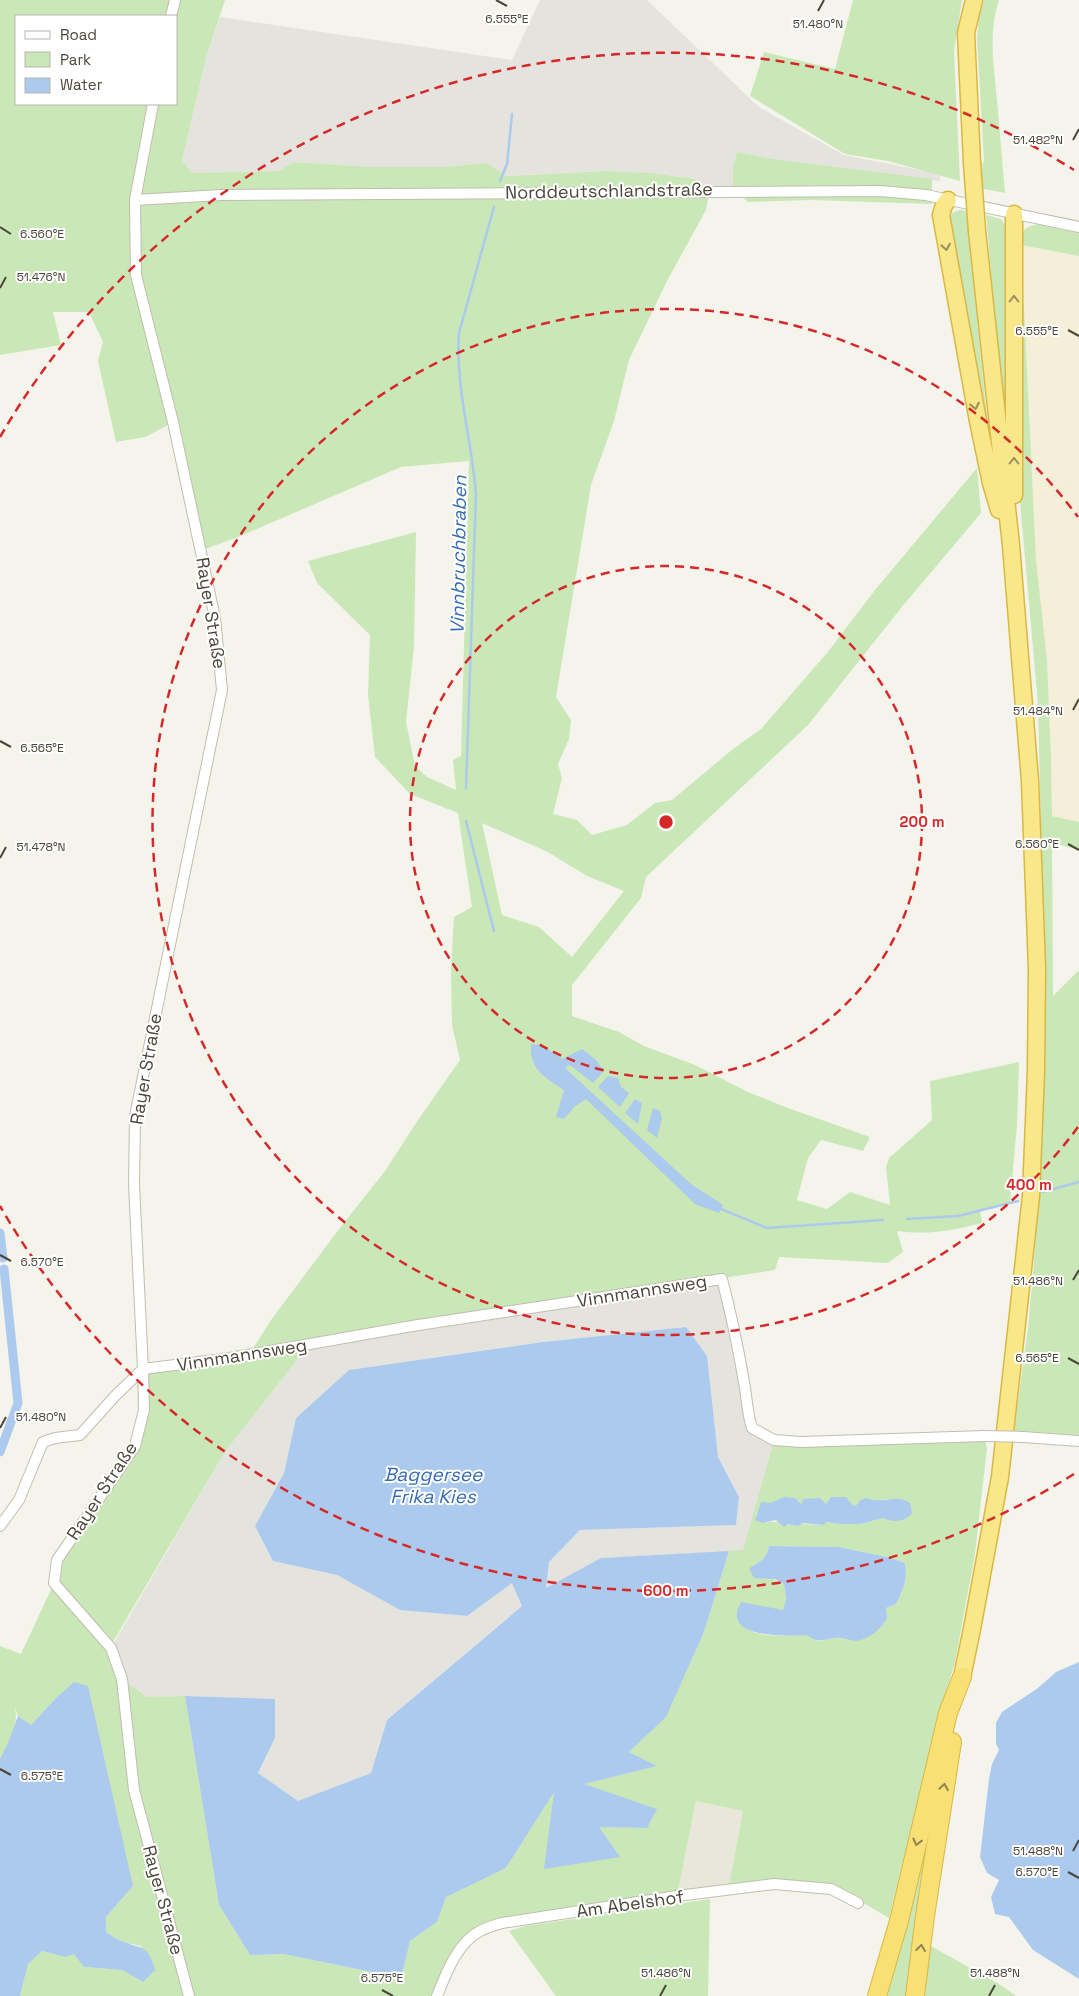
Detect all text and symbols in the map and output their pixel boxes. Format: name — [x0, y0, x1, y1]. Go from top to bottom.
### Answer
text: 6.555°E — [485, 11, 529, 27]
legend — [15, 15, 178, 105]
text: 51.480°N — [793, 16, 843, 32]
text: Road — [60, 25, 97, 44]
text: Park — [60, 50, 91, 69]
text: Water — [60, 75, 103, 94]
text: 51.482°N — [1013, 132, 1063, 148]
street label: Norddeutschlandstraße — [505, 177, 713, 204]
text: 6.560°E — [20, 226, 64, 242]
one-way arrow — [941, 242, 951, 251]
text: 51.476°N — [17, 269, 65, 285]
one-way arrow — [1009, 295, 1019, 302]
text: 6.555°E — [1015, 323, 1059, 339]
one-way arrow — [970, 402, 980, 411]
one-way arrow — [1009, 457, 1019, 465]
water label: Vinnbruchbraben — [445, 475, 472, 635]
street label: Rayer Straße — [191, 555, 232, 670]
text: 51.484°N — [1013, 703, 1063, 719]
text: 6.565°E — [20, 740, 64, 756]
text: 200 m — [900, 812, 944, 831]
centre of rings — [657, 813, 675, 831]
text: 6.560°E — [1015, 836, 1059, 852]
text: 51.478°N — [17, 839, 65, 855]
street label: Rayer Straße — [124, 1011, 167, 1126]
text: 400 m — [1006, 1175, 1052, 1194]
text: 6.570°E — [20, 1254, 64, 1270]
street label: Vinnmannsweg — [575, 1269, 709, 1312]
text: 51.486°N — [1013, 1273, 1063, 1289]
street label: Vinnmannsweg — [175, 1333, 309, 1376]
text: 6.565°E — [1015, 1350, 1059, 1366]
text: 51.480°N — [16, 1409, 66, 1425]
street label: Rayer Straße — [61, 1437, 142, 1544]
water label: Baggersee Frika Kies — [384, 1462, 483, 1509]
text: 600 m — [643, 1581, 689, 1600]
text: 6.575°E — [21, 1768, 64, 1784]
one-way arrow — [939, 1782, 949, 1791]
one-way arrow — [912, 1838, 923, 1847]
street label: Rayer Straße — [138, 1842, 189, 1957]
text: 51.488°N — [1013, 1843, 1063, 1859]
text: 6.570°E — [1015, 1864, 1059, 1880]
street label: Am Abelshof — [575, 1885, 685, 1922]
one-way arrow — [915, 1943, 926, 1951]
text: 51.486°N — [641, 1965, 691, 1981]
text: 51.488°N — [970, 1965, 1020, 1981]
text: 6.575°E — [361, 1970, 404, 1986]

